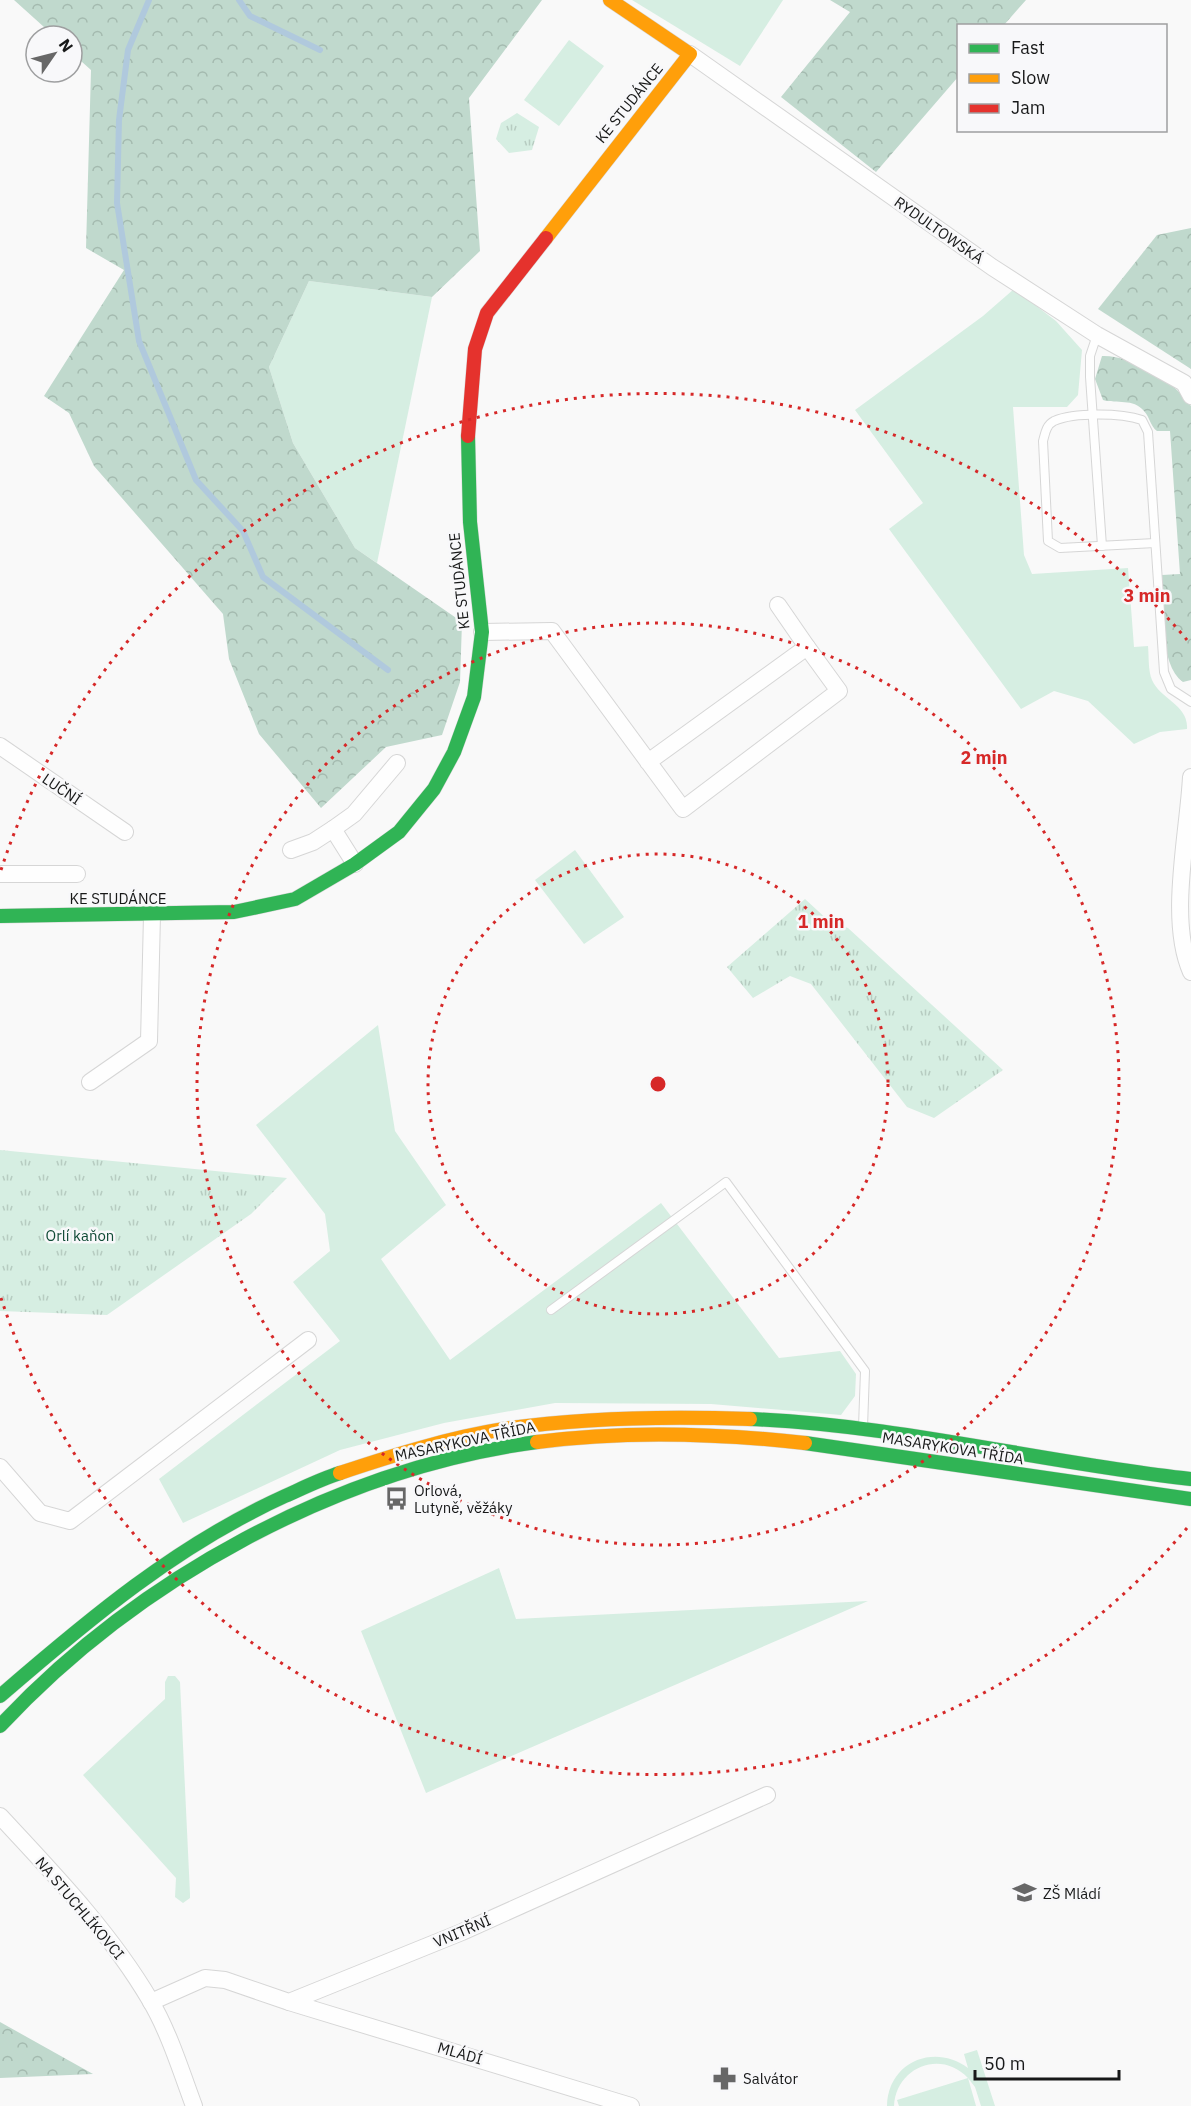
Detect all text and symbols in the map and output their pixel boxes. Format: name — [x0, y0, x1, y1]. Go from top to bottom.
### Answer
north arrow — [24, 24, 84, 84]
legend — [957, 24, 1167, 132]
text: N — [55, 35, 78, 56]
text: Fast — [1011, 36, 1045, 59]
street label: KE STUDÁNCE — [591, 59, 667, 147]
text: Slow — [1011, 66, 1050, 89]
text: Jam — [1011, 96, 1046, 119]
street label: RYDULTOWSKÁ — [891, 192, 988, 268]
street label: KE STUDÁNCE — [444, 532, 474, 630]
text: 3 min — [1123, 584, 1171, 607]
text: 2 min — [960, 746, 1008, 769]
street label: LUČNÍ — [39, 769, 85, 809]
street label: KE STUDÁNCE — [69, 889, 167, 908]
text: 1 min — [797, 910, 845, 933]
centre of rings — [648, 1074, 668, 1094]
park label: Orlí kaňon — [46, 1226, 114, 1245]
street label: MASARYKOVA TŘÍDA — [393, 1417, 537, 1465]
street label: MASARYKOVA TŘÍDA — [881, 1427, 1025, 1469]
place label: Orlová, Lutyně, věžáky — [414, 1481, 513, 1517]
bus stop icon: Orlová, Lutyně, věžáky — [383, 1486, 409, 1512]
street label: NA STUCHLÍKOVCI — [31, 1853, 129, 1963]
school or university icon: ZŠ Mládí — [1012, 1880, 1038, 1906]
place label: ZŠ Mládí — [1043, 1884, 1101, 1903]
street label: VNITŘNÍ — [430, 1910, 494, 1952]
street label: MLÁDÍ — [435, 2038, 485, 2068]
scale bar — [975, 2043, 1119, 2081]
text: 50 m — [984, 2052, 1026, 2075]
pharmacy icon: Salvátor — [712, 2065, 738, 2091]
place label: Salvátor — [743, 2069, 799, 2088]

